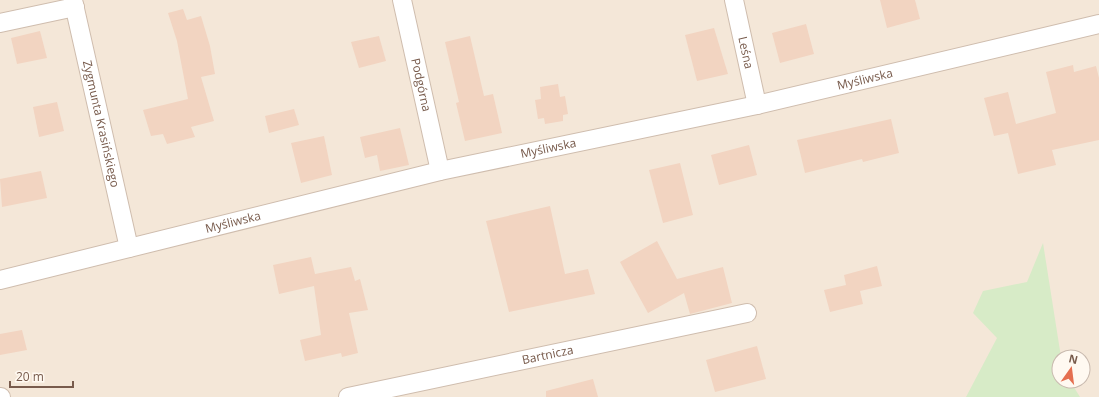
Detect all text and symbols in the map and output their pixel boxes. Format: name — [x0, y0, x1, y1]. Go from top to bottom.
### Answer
street label: Leśna — [734, 35, 758, 70]
street label: Podgórna — [407, 56, 436, 113]
street label: Zygmunta Krasińskiego — [79, 59, 124, 189]
street label: Myśliwska — [835, 64, 894, 94]
street label: Myśliwska — [519, 134, 578, 162]
street label: Myśliwska — [203, 207, 262, 237]
street label: Bartnicza — [520, 341, 575, 368]
north arrow — [1051, 349, 1091, 389]
text: N — [1067, 350, 1080, 367]
scale bar — [10, 363, 73, 389]
text: 20 m — [16, 368, 44, 385]

